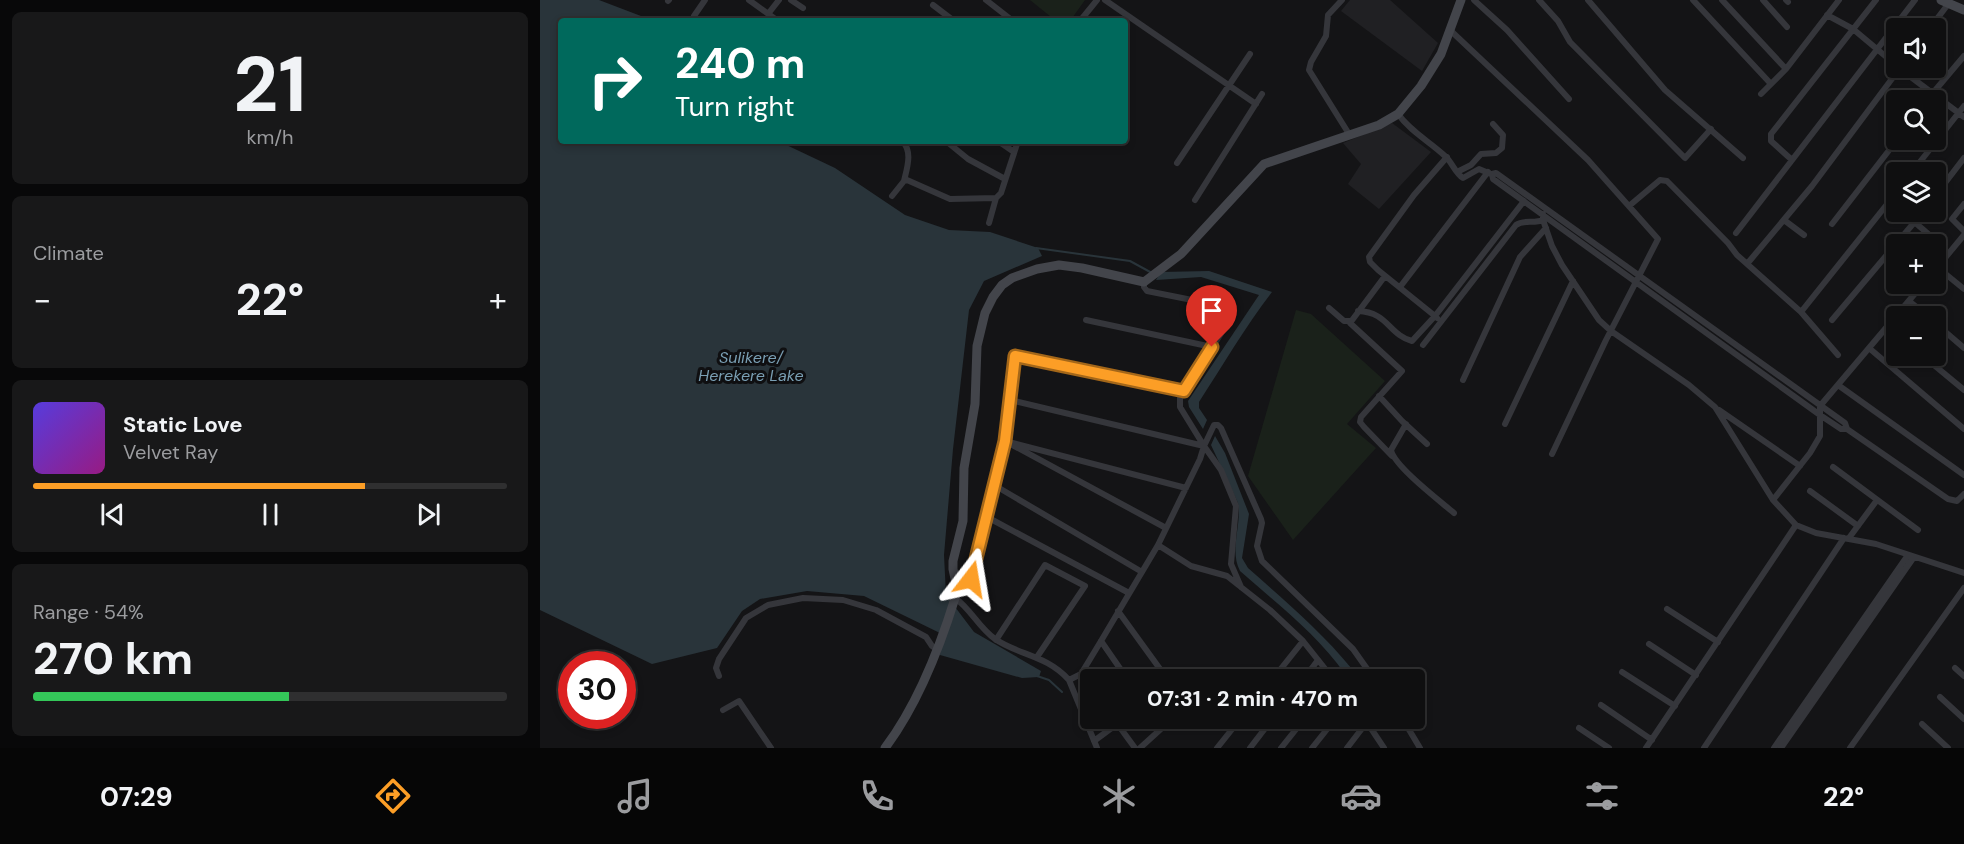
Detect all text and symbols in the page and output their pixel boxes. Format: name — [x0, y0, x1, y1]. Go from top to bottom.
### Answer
map controls — [1886, 18, 1946, 366]
button: sound — [1886, 18, 1946, 78]
text: 21 — [233, 34, 307, 135]
text: 240 m — [675, 36, 805, 91]
icon: right — [576, 42, 654, 120]
text: Turn right — [675, 89, 795, 124]
button: search — [1886, 90, 1946, 150]
text: km/h — [246, 124, 294, 150]
button: layers — [1886, 162, 1946, 222]
button: + — [1886, 234, 1946, 294]
text: Climate — [33, 240, 104, 266]
text: 22° — [236, 270, 304, 329]
text: − — [33, 278, 51, 321]
text: + — [489, 278, 507, 321]
pin — [1186, 285, 1237, 347]
icon: arrive — [1195, 294, 1228, 327]
button: − — [1886, 306, 1946, 366]
water label: Sulikere/ Herekere Lake — [698, 347, 804, 386]
text: Static Love — [123, 410, 243, 439]
text: Velvet Ray — [123, 439, 218, 465]
icon: previous — [96, 498, 129, 531]
icon: pause — [254, 498, 287, 531]
icon: next — [412, 498, 445, 531]
position arrow — [939, 547, 1003, 611]
text: Range · 54% — [33, 599, 144, 625]
text: 270 km — [33, 629, 193, 688]
speed limit sign: 30 — [558, 651, 636, 729]
text: 07:31 · 2 min · 470 m — [1147, 684, 1358, 713]
icon: directions — [372, 775, 414, 817]
icon: music — [614, 775, 656, 817]
icon: phone — [856, 775, 898, 817]
icon: climate — [1098, 775, 1140, 817]
icon: car — [1340, 775, 1382, 817]
icon: filters — [1581, 775, 1623, 817]
text: 07:29 — [100, 779, 173, 814]
text: 22° — [1823, 779, 1864, 814]

